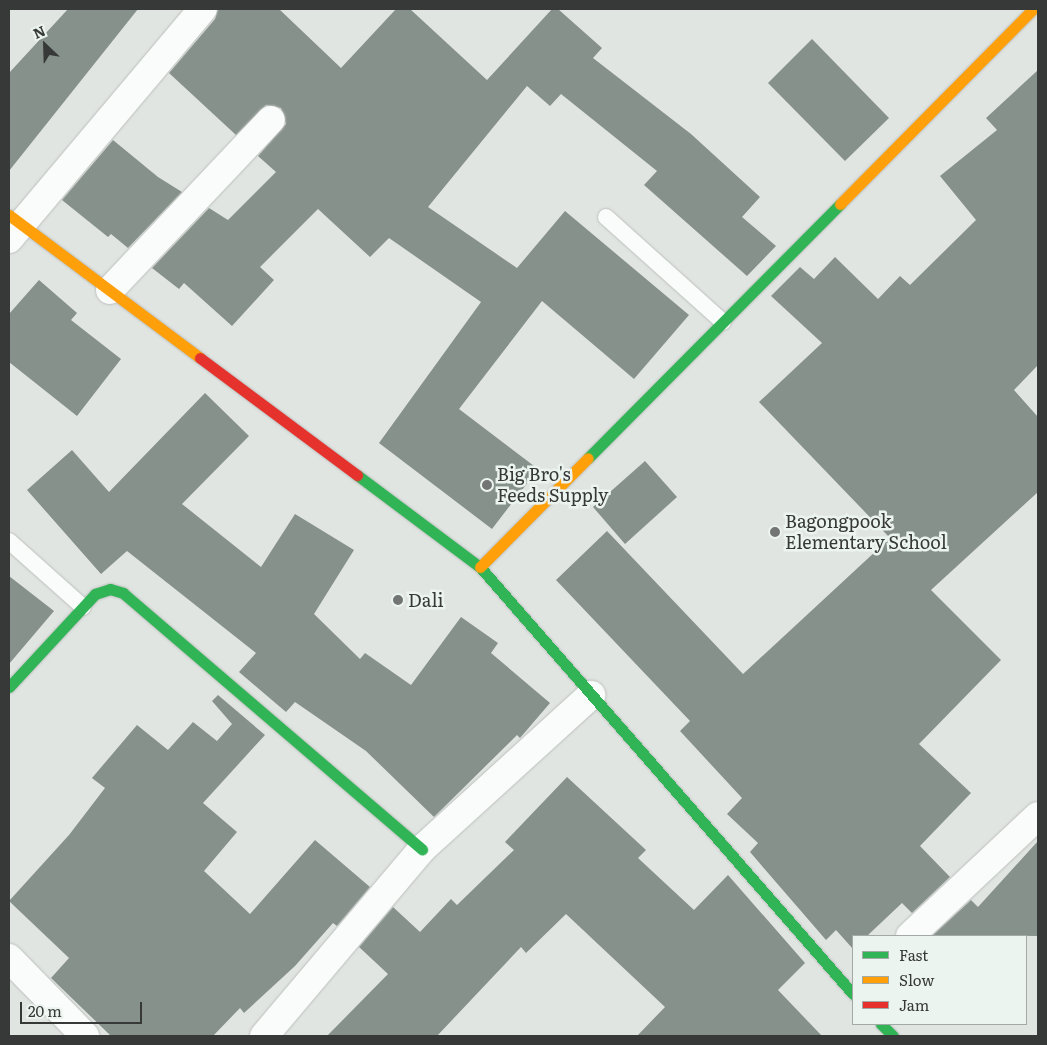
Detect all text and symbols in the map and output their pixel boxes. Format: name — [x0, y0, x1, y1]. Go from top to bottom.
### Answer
north arrow — [20, 20, 70, 70]
text: N — [29, 20, 48, 43]
place label: Big Bro's Feeds Supply — [497, 464, 608, 506]
marker: Big Bro's Feeds Supply — [481, 479, 493, 491]
place label: Bagongpook Elementary School — [785, 511, 947, 554]
marker: Bagongpook Elementary School — [769, 526, 781, 538]
place label: Dali — [408, 589, 443, 611]
marker: Dali — [392, 594, 404, 606]
legend — [852, 935, 1027, 1025]
text: Fast — [899, 943, 928, 966]
text: Slow — [899, 968, 934, 991]
scale bar — [22, 992, 145, 1024]
text: Jam — [899, 993, 929, 1016]
text: 20 m — [28, 999, 62, 1022]

